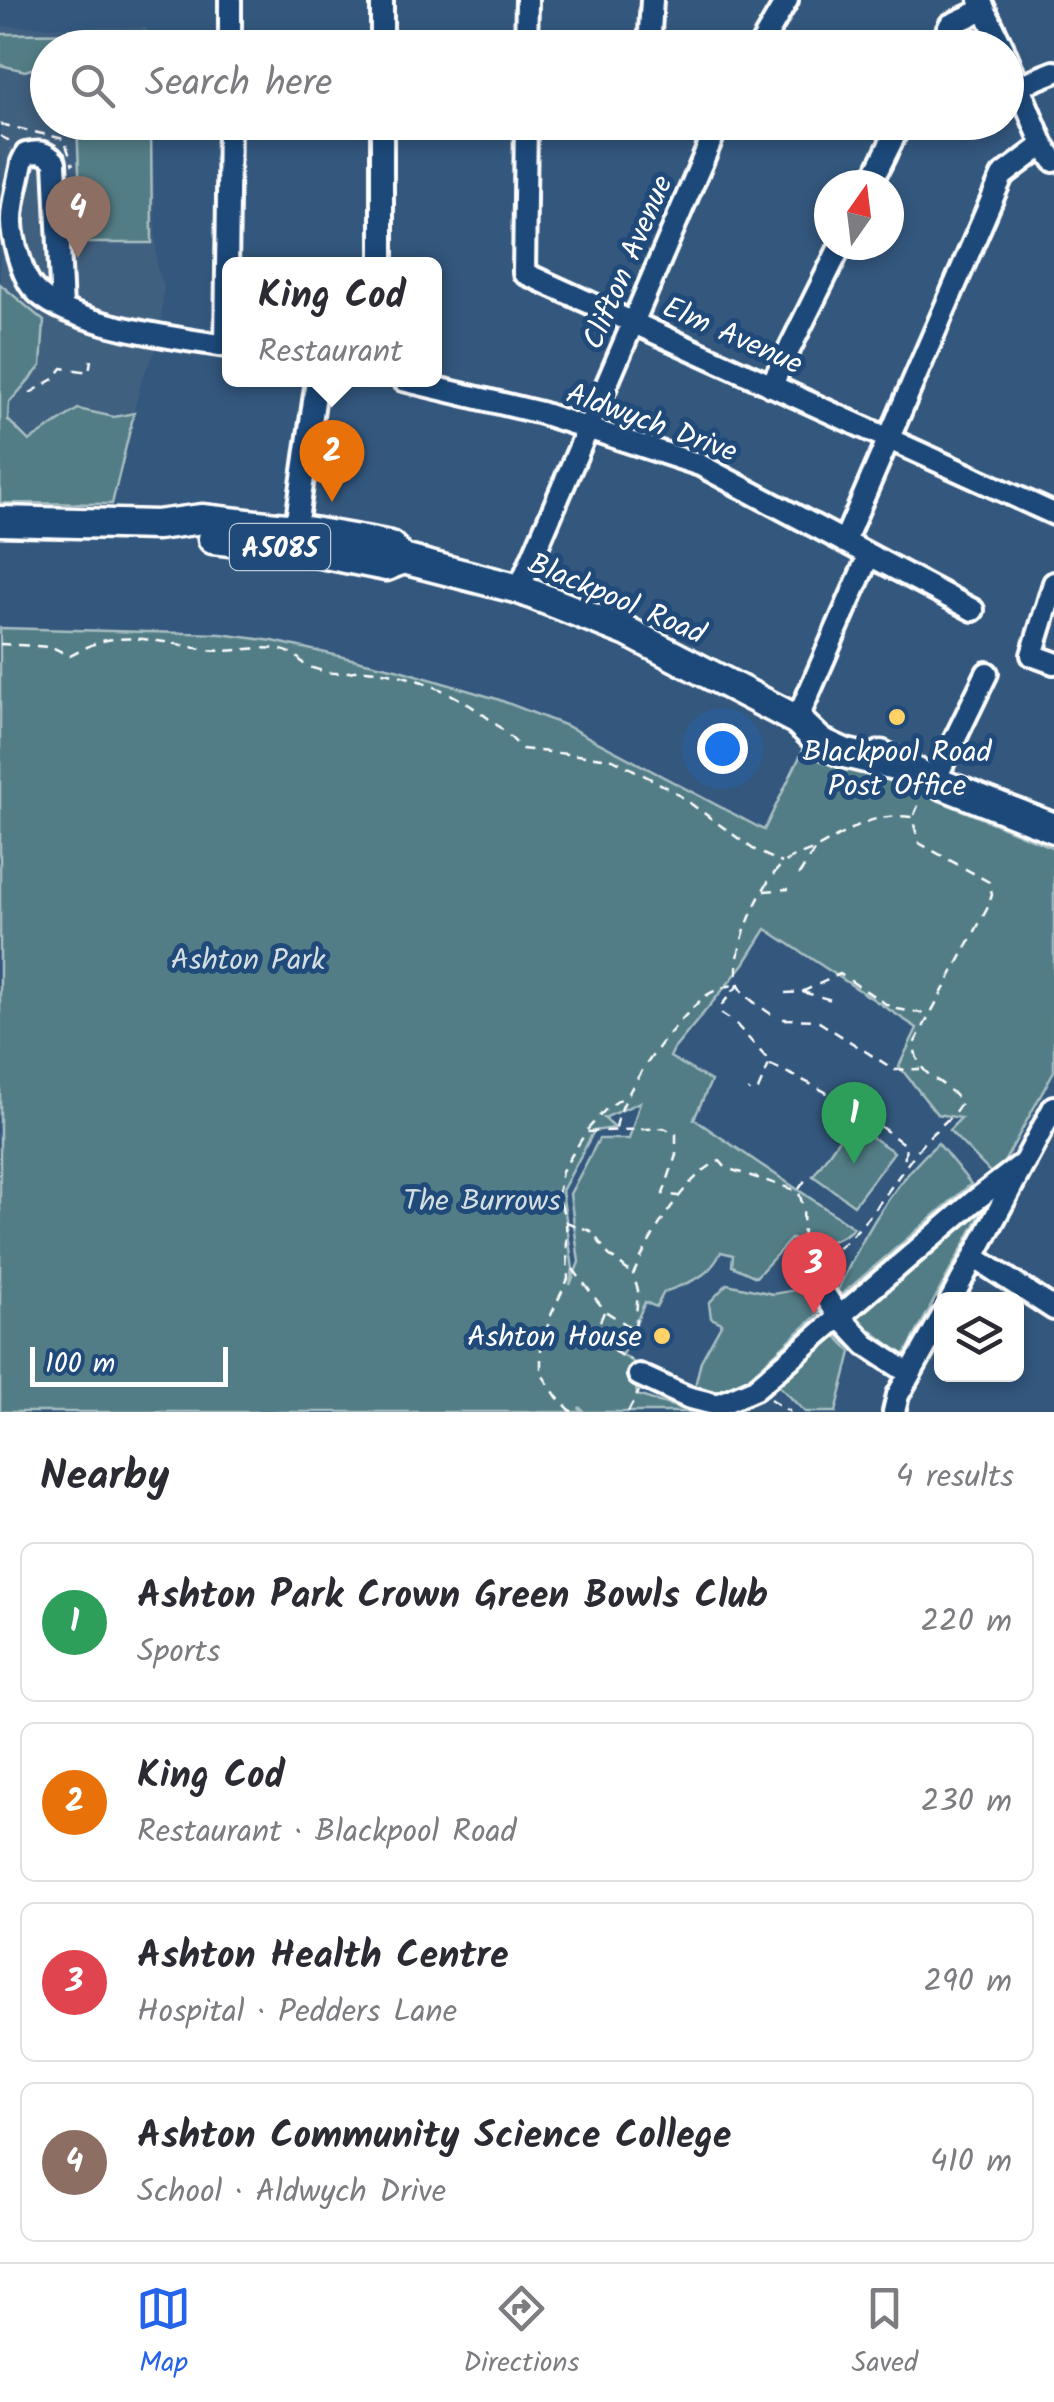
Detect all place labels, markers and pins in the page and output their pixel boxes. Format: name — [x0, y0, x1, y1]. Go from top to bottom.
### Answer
pin: 4 — [46, 176, 110, 258]
pin: 2 — [300, 420, 364, 502]
marker: Blackpool Road Post Office — [886, 706, 908, 728]
place label: Blackpool Road Post Office — [803, 729, 993, 811]
pin: 1 — [822, 1082, 886, 1164]
pin: 3 — [782, 1232, 846, 1314]
place label: Ashton House — [467, 1314, 642, 1362]
marker: Ashton House — [651, 1325, 673, 1347]

